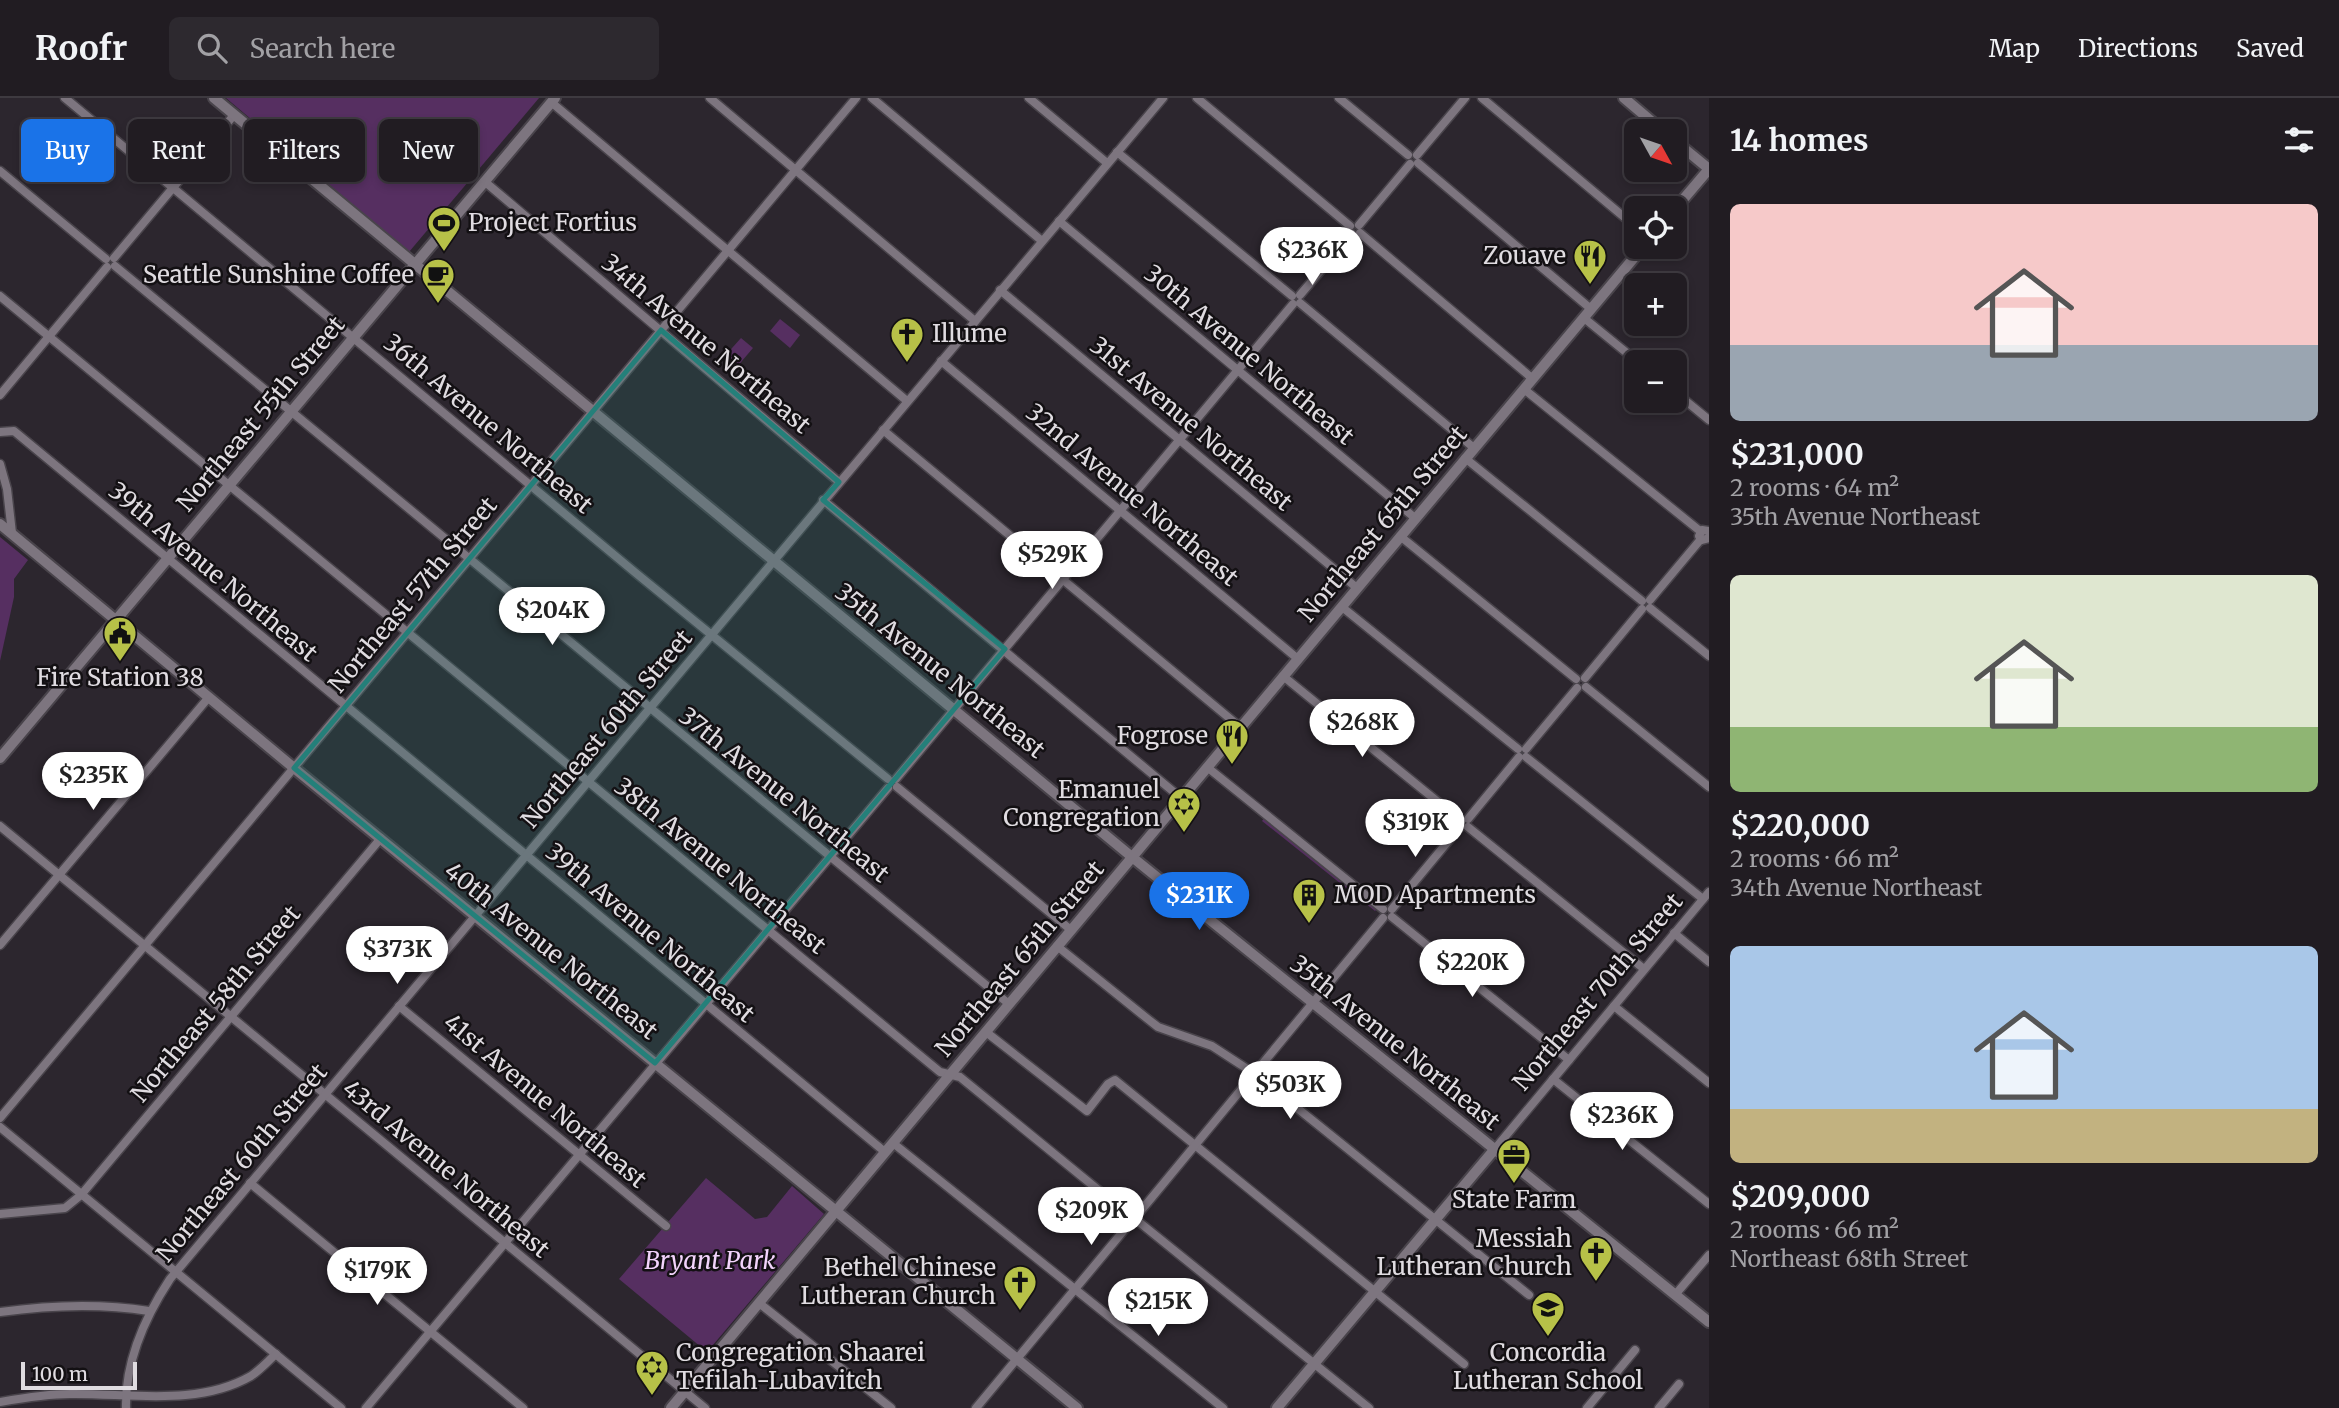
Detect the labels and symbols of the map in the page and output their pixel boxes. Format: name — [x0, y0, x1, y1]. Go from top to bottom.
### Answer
north arrow — [1624, 119, 1687, 182]
sports icon: Project Fortius — [425, 204, 463, 253]
place label: Project Fortius — [468, 207, 637, 238]
pin: $236K — [1263, 228, 1361, 287]
restaurant icon: Zouave — [1571, 237, 1609, 286]
place label: Zouave — [1483, 240, 1566, 271]
street label: 34th Avenue Northeast — [596, 247, 818, 440]
cafe icon: Seattle Sunshine Coffee — [419, 256, 457, 305]
street label: 30th Avenue Northeast — [1138, 258, 1361, 452]
place label: Seattle Sunshine Coffee — [143, 259, 414, 290]
street label: Northeast 55th Street — [170, 309, 352, 518]
church icon: Illume — [888, 315, 926, 364]
place label: Illume — [932, 318, 1007, 349]
street label: 36th Avenue Northeast — [378, 327, 600, 520]
street label: 31st Avenue Northeast — [1084, 330, 1299, 518]
street label: 32nd Avenue Northeast — [1020, 397, 1245, 593]
street label: Northeast 65th Street — [1291, 419, 1474, 628]
street label: 39th Avenue Northeast — [103, 475, 325, 668]
street label: Northeast 57th Street — [322, 490, 504, 699]
pin: $529K — [1003, 532, 1101, 591]
street label: 35th Avenue Northeast — [829, 576, 1052, 765]
pin: $204K — [503, 588, 601, 647]
public building icon: Fire Station 38 — [101, 614, 139, 663]
street label: Northeast 60th Street — [514, 623, 699, 834]
place label: Fire Station 38 — [36, 662, 204, 693]
street label: 37th Avenue Northeast — [673, 700, 896, 889]
pin: $268K — [1313, 700, 1411, 759]
restaurant icon: Fogrose — [1213, 717, 1251, 766]
place label: Fogrose — [1117, 720, 1208, 751]
pin: $235K — [44, 752, 142, 812]
street label: 38th Avenue Northeast — [608, 771, 833, 961]
place label: Emanuel Congregation — [1003, 774, 1160, 833]
synagogue icon: Emanuel Congregation — [1165, 785, 1203, 834]
pin: $319K — [1366, 800, 1464, 859]
street label: 39th Avenue Northeast — [540, 836, 762, 1029]
street label: Northeast 65th Street — [928, 854, 1111, 1063]
street label: 40th Avenue Northeast — [438, 855, 665, 1047]
pin: $231K — [1150, 872, 1248, 932]
building icon: MOD Apartments — [1290, 876, 1328, 925]
place label: MOD Apartments — [1334, 879, 1536, 910]
street label: Northeast 70th Street — [1506, 886, 1690, 1097]
street label: Northeast 58th Street — [124, 898, 307, 1108]
pin: $373K — [348, 926, 446, 986]
pin: $220K — [1423, 940, 1521, 999]
street label: 35th Avenue Northeast — [1284, 948, 1507, 1137]
street label: 41st Avenue Northeast — [438, 1007, 654, 1195]
street label: Northeast 60th Street — [149, 1057, 334, 1268]
pin: $503K — [1241, 1062, 1339, 1121]
street label: 43rd Avenue Northeast — [336, 1073, 557, 1265]
pin: $236K — [1573, 1093, 1671, 1152]
office icon: State Farm — [1495, 1136, 1533, 1185]
place label: State Farm — [1452, 1184, 1576, 1215]
pin: $209K — [1042, 1188, 1140, 1247]
place label: Messiah Lutheran Church — [1376, 1223, 1572, 1282]
church icon: Messiah Lutheran Church — [1577, 1234, 1615, 1283]
park label: Bryant Park — [644, 1245, 776, 1276]
pin: $179K — [328, 1248, 426, 1307]
place label: Bethel Chinese Lutheran Church — [800, 1252, 996, 1311]
church icon: Bethel Chinese Lutheran Church — [1001, 1263, 1039, 1312]
pin: $215K — [1109, 1278, 1207, 1338]
school or university icon: Concordia Lutheran School — [1529, 1289, 1567, 1338]
place label: Congregation Shaarei Tefilah-Lubavitch — [676, 1337, 925, 1396]
place label: Concordia Lutheran School — [1453, 1337, 1643, 1396]
synagogue icon: Congregation Shaarei Tefilah-Lubavitch — [633, 1348, 671, 1397]
scale bar — [21, 1359, 136, 1391]

